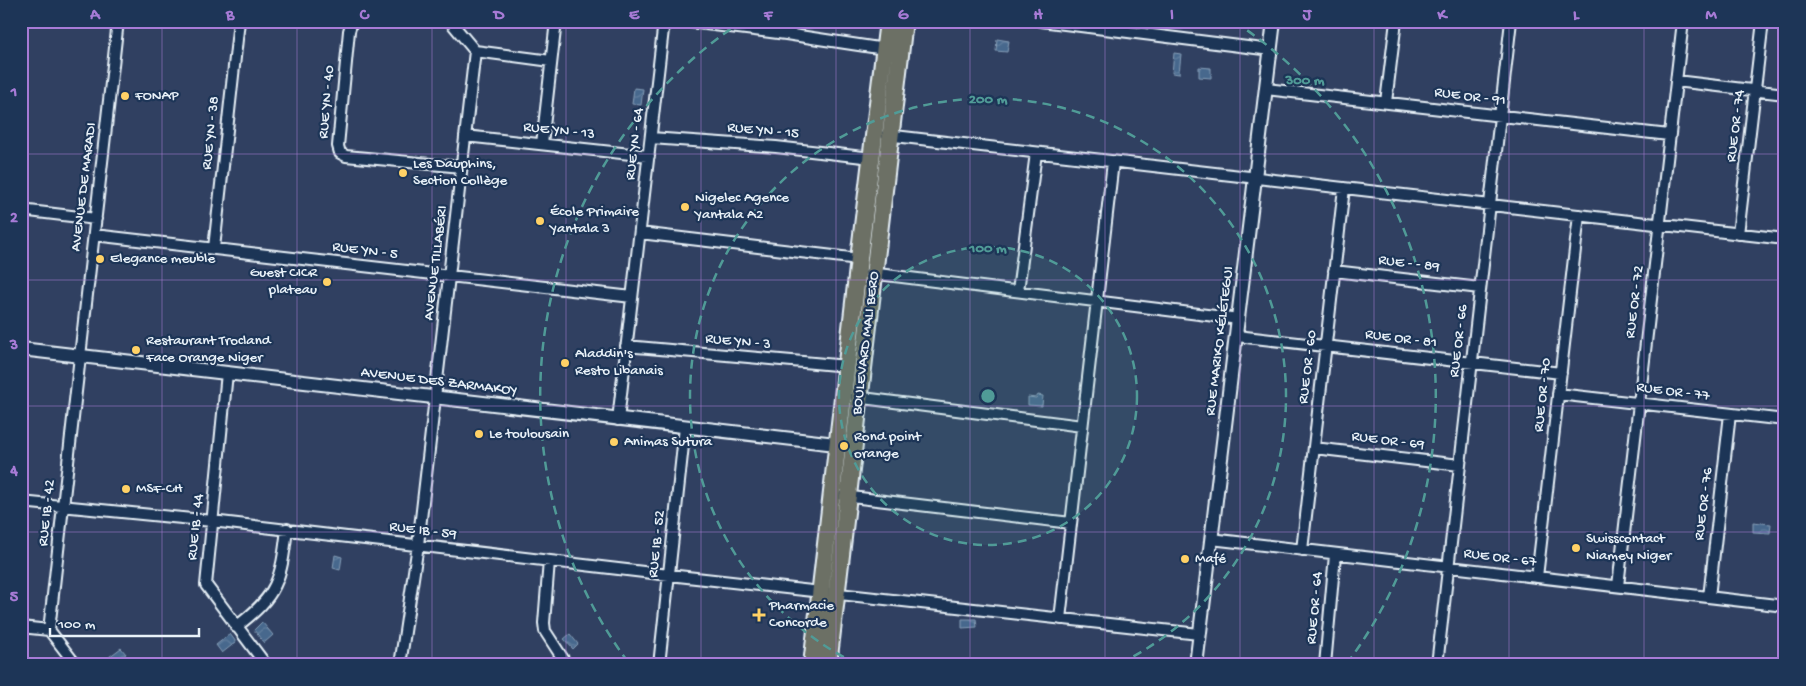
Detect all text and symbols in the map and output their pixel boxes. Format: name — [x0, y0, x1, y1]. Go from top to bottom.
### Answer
text: A — [89, 7, 101, 26]
text: B — [225, 7, 235, 26]
text: C — [359, 7, 370, 26]
text: D — [492, 7, 505, 26]
text: E — [629, 7, 640, 26]
text: F — [763, 7, 774, 26]
text: G — [898, 7, 909, 26]
text: H — [1033, 7, 1043, 26]
text: I — [1170, 7, 1174, 26]
text: J — [1302, 7, 1313, 26]
text: K — [1437, 7, 1449, 26]
text: L — [1573, 7, 1580, 26]
text: M — [1705, 7, 1717, 26]
street label: RUE YN - 40 — [315, 64, 339, 139]
text: 300 m — [1284, 72, 1325, 90]
text: 1 — [10, 84, 17, 103]
street label: RUE OR - 91 — [1433, 84, 1507, 110]
place label: FONAP — [134, 87, 179, 105]
street label: RUE OR - 74 — [1723, 89, 1749, 163]
marker: FONAP — [119, 90, 131, 102]
text: 200 m — [969, 91, 1008, 109]
street label: RUE YN - 38 — [198, 95, 224, 171]
street label: RUE YN - 64 — [622, 107, 648, 181]
street label: RUE YN - 13 — [522, 118, 596, 144]
street label: RUE YN - 15 — [726, 119, 800, 143]
street label: AVENUE DE MARADI — [67, 121, 101, 253]
place label: Les Dauphins, Section Collège — [413, 155, 507, 190]
marker: Les Dauphins, Section Collège — [397, 167, 409, 179]
place label: Nigelec Agence Yantala A2 — [693, 189, 789, 224]
marker: Nigelec Agence Yantala A2 — [679, 201, 691, 213]
place label: École Primaire Yantala 3 — [548, 203, 639, 238]
street label: AVENUE TILLABÉRI — [420, 205, 452, 321]
text: 2 — [10, 210, 18, 229]
marker: École Primaire Yantala 3 — [534, 215, 546, 227]
street label: RUE YN - 5 — [331, 238, 399, 264]
text: 100 m — [968, 240, 1007, 258]
place label: Elegance meuble — [110, 250, 215, 268]
street label: RUE - - 89 — [1377, 251, 1441, 277]
marker: Elegance meuble — [94, 253, 106, 265]
place label: Guest CICR plateau — [250, 264, 318, 299]
street label: RUE MARIKO KÉLÉTEGUI — [1202, 265, 1238, 417]
street label: RUE OR - 72 — [1622, 265, 1648, 339]
street label: BOULEVARD MALI BERO — [848, 270, 884, 417]
marker: Guest CICR plateau — [321, 276, 333, 288]
street label: RUE OR - 66 — [1446, 303, 1472, 378]
street label: RUE OR - 81 — [1364, 326, 1438, 352]
street label: RUE OR - 60 — [1295, 329, 1322, 405]
street label: RUE YN - 3 — [704, 330, 772, 354]
place label: Restaurant Trocland Face Orange Niger — [145, 332, 272, 367]
text: 3 — [9, 337, 18, 356]
marker: Restaurant Trocland Face Orange Niger — [130, 344, 142, 356]
place label: Aladdin's Resto Libanais — [575, 345, 663, 380]
marker: Aladdin's Resto Libanais — [559, 357, 571, 369]
street label: RUE OR - 70 — [1530, 357, 1556, 433]
street label: AVENUE DES ZARMAKOY — [360, 363, 518, 401]
street label: RUE OR - 77 — [1635, 379, 1712, 406]
centre of rings — [979, 387, 997, 405]
place label: Le toulousain — [489, 425, 569, 443]
marker: Le toulousain — [473, 428, 485, 440]
place label: Rond point orange — [854, 428, 923, 463]
street label: RUE OR - 69 — [1351, 428, 1426, 454]
place label: Animas Sutura — [624, 433, 713, 451]
marker: Animas Sutura — [608, 436, 620, 448]
marker: Rond point orange — [838, 440, 850, 452]
text: 4 — [9, 463, 18, 482]
street label: RUE OR - 76 — [1691, 466, 1717, 542]
street label: RUE IB - 42 — [35, 479, 59, 547]
place label: MSF-CH — [136, 480, 183, 498]
marker: MSF-CH — [120, 483, 132, 495]
street label: RUE IB - 44 — [184, 493, 208, 561]
street label: RUE IB - 52 — [645, 509, 669, 579]
street label: RUE IB - 59 — [388, 518, 458, 544]
place label: Swisscontact Niamey Niger — [1586, 530, 1673, 565]
marker: Swisscontact Niamey Niger — [1570, 542, 1582, 554]
street label: RUE OR - 67 — [1462, 545, 1539, 572]
place label: Mafé — [1195, 550, 1226, 568]
marker: Mafé — [1179, 553, 1191, 565]
street label: RUE OR - 64 — [1303, 571, 1327, 645]
text: 5 — [10, 589, 19, 608]
place label: Pharmacie Concorde — [768, 597, 834, 632]
scale bar — [50, 606, 199, 638]
marker: Pharmacie Concorde — [753, 609, 765, 621]
text: 100 m — [57, 616, 96, 634]

